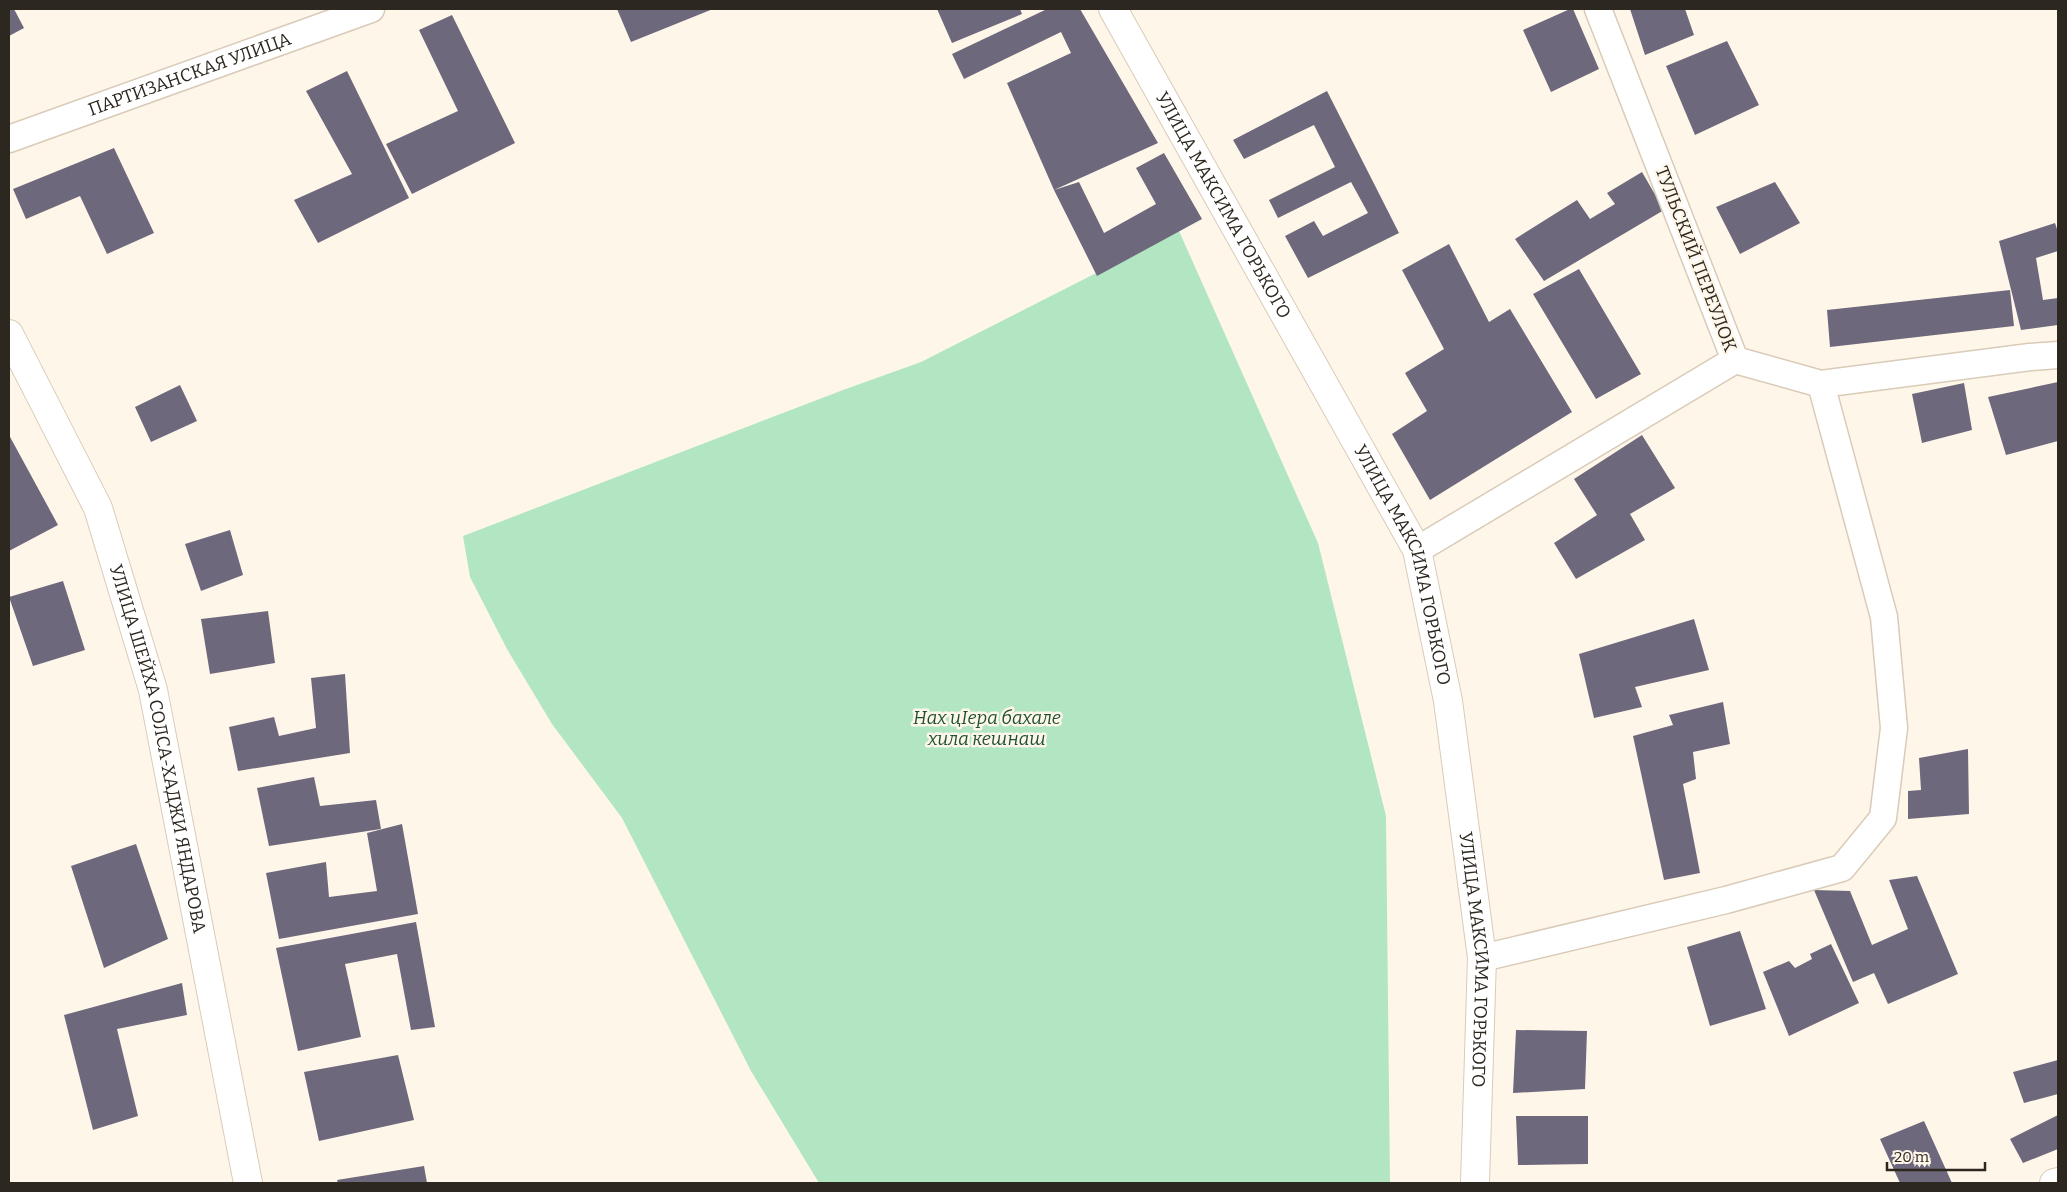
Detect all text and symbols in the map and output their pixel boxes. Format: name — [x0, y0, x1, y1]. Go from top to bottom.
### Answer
street label: ПАРТИЗАНСКАЯ УЛИЦА — [85, 28, 294, 121]
street label: УЛИЦА МАКСИМА ГОРЬКОГО — [1151, 88, 1296, 322]
street label: ТУЛЬСКИЙ ПЕРЕУЛОК — [1650, 163, 1742, 355]
street label: УЛИЦА МАКСИМА ГОРЬКОГО — [1349, 441, 1455, 687]
street label: УЛИЦА ШЕЙХА СОЛСА-ХАДЖИ ЯНДАРОВА — [105, 562, 211, 935]
park label: Нах цIера бахале хила кешнаш — [913, 707, 1061, 750]
street label: УЛИЦА МАКСИМА ГОРЬКОГО — [1454, 830, 1494, 1088]
scale bar — [1887, 1140, 1984, 1172]
text: 20 m — [1894, 1148, 1930, 1166]

